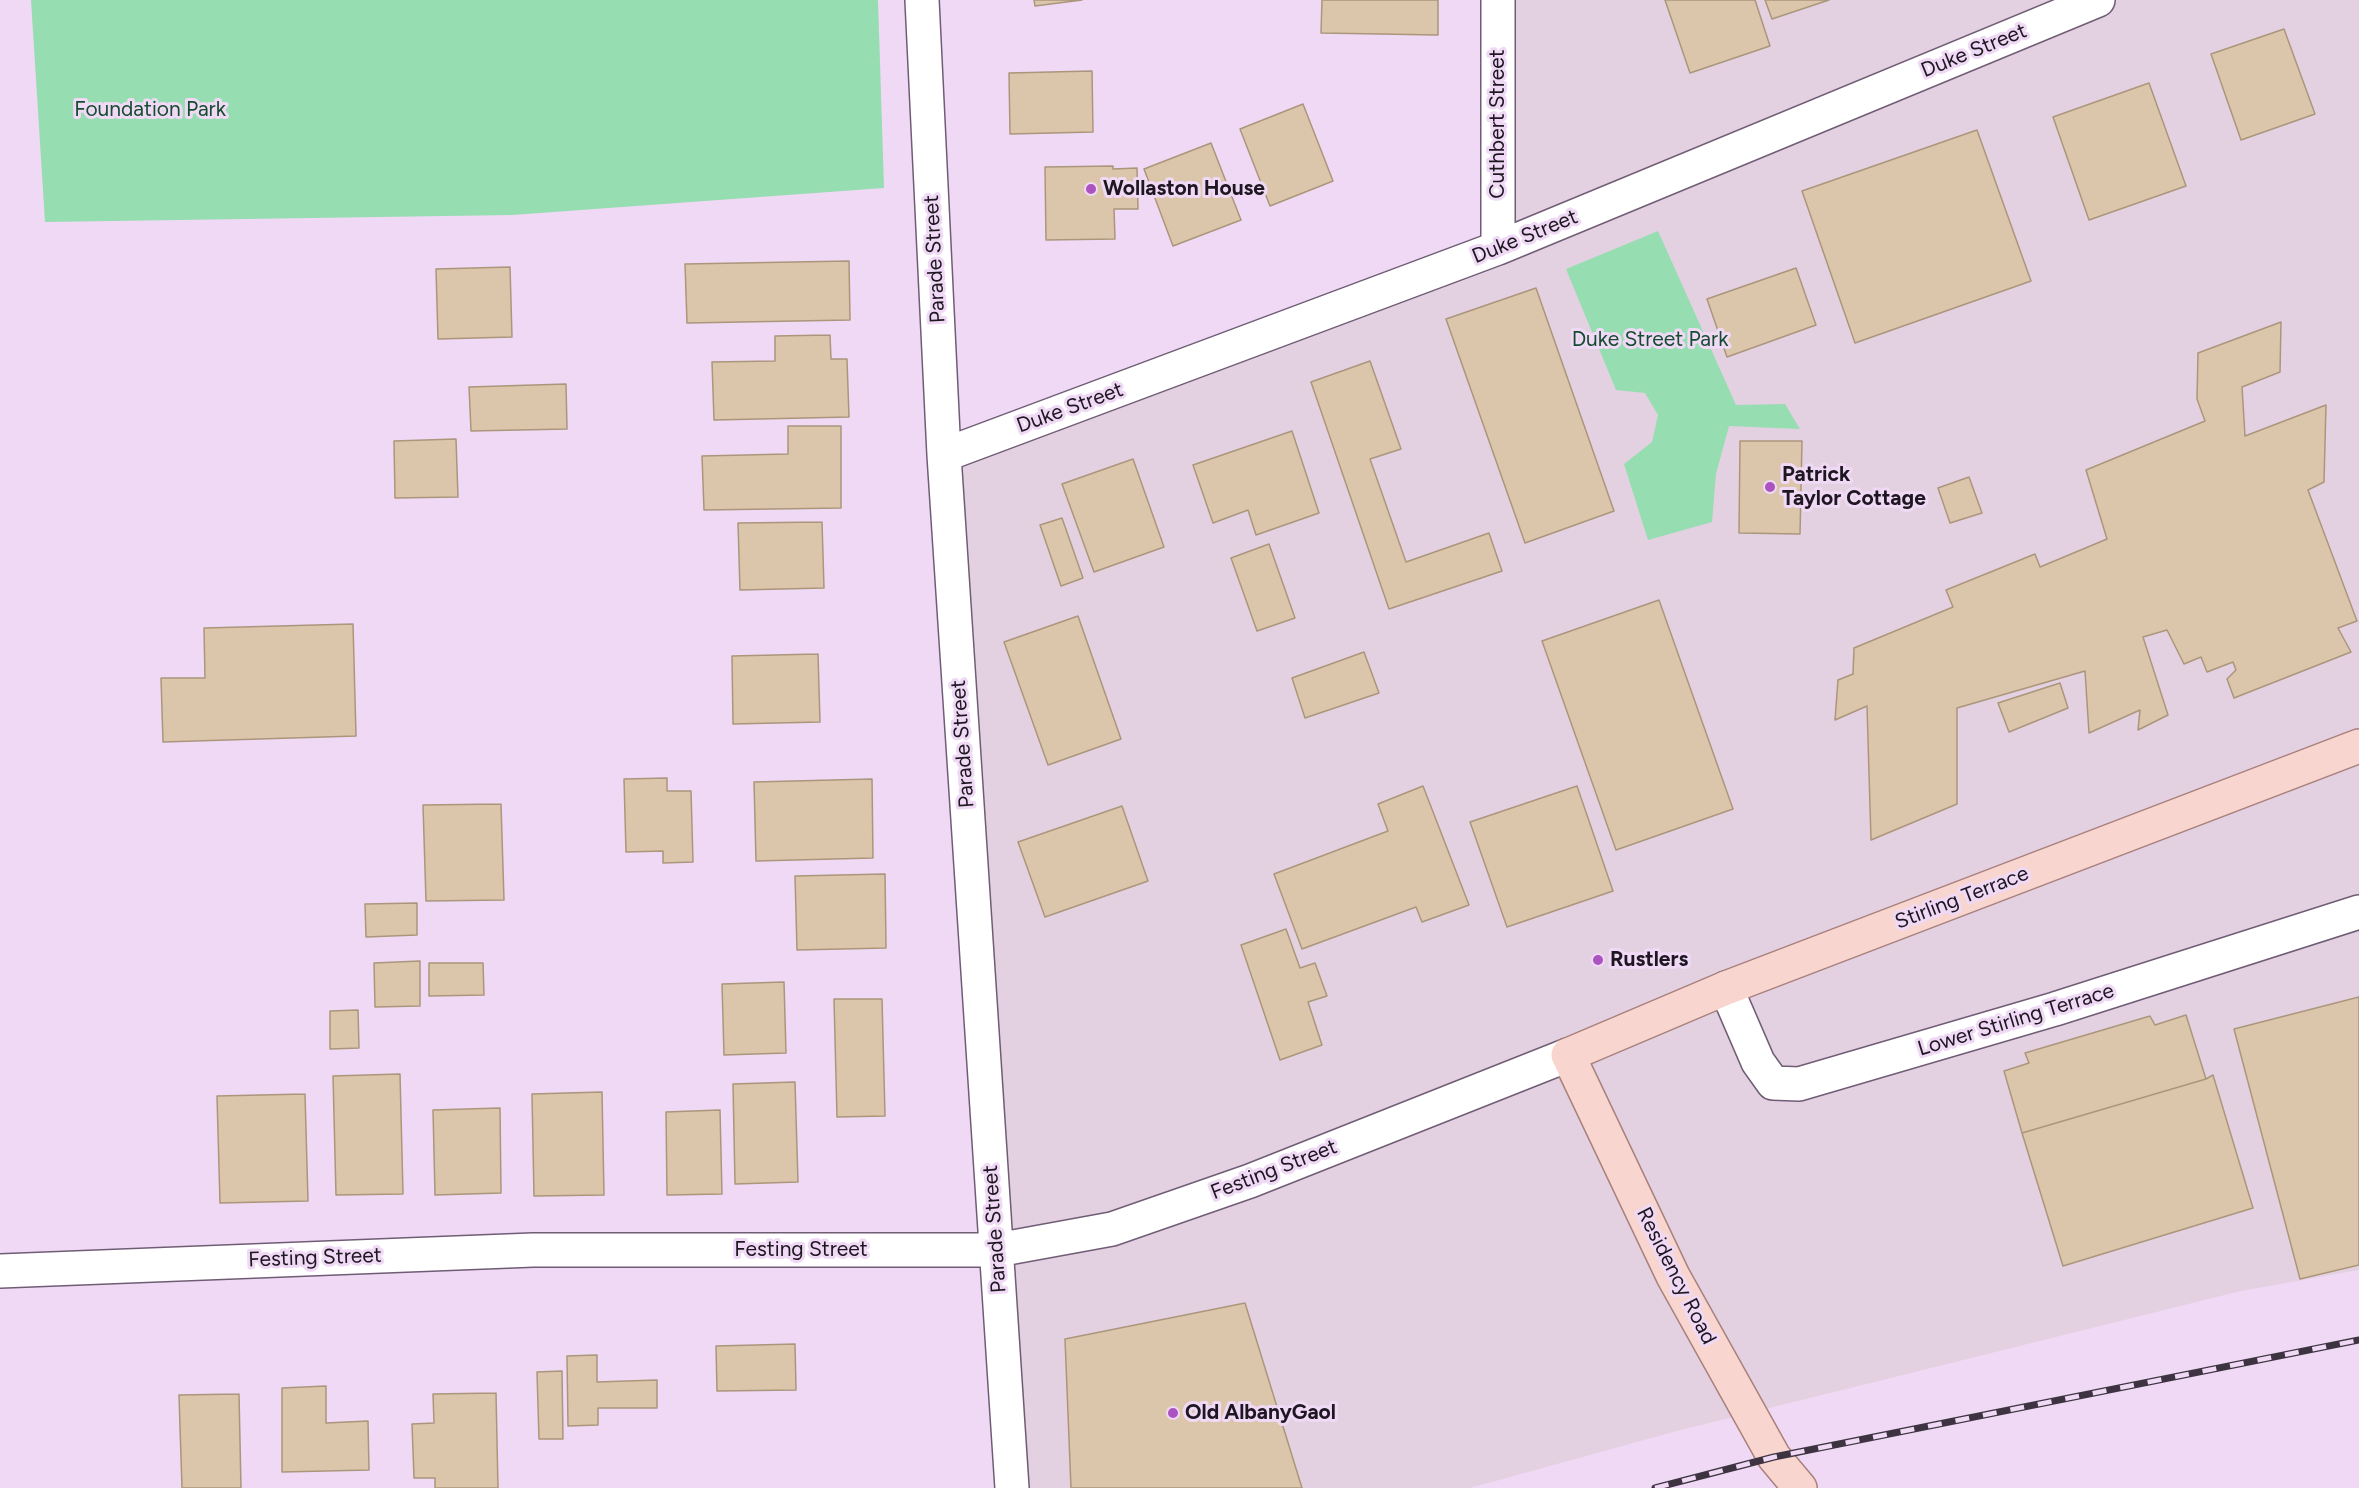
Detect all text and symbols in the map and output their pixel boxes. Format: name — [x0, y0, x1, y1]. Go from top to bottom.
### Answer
street label: Duke Street — [1918, 18, 2030, 84]
street label: Cuthbert Street — [1485, 49, 1511, 199]
park label: Foundation Park — [74, 97, 226, 123]
place label: Wollaston House — [1103, 176, 1265, 202]
marker: Wollaston House — [1084, 182, 1098, 196]
street label: Parade Street — [919, 194, 951, 324]
street label: Duke Street — [1469, 204, 1581, 270]
park label: Duke Street Park — [1572, 327, 1728, 353]
street label: Duke Street — [1013, 377, 1127, 439]
place label: Patrick Taylor Cottage — [1782, 462, 1926, 512]
marker: Patrick Taylor Cottage — [1763, 480, 1777, 494]
street label: Parade Street — [946, 679, 980, 809]
street label: Stirling Terrace — [1892, 861, 2032, 935]
place label: Rustlers — [1610, 947, 1688, 973]
marker: Rustlers — [1591, 953, 1605, 967]
street label: Lower Stirling Terrace — [1915, 978, 2117, 1062]
street label: Festing Street — [1207, 1134, 1341, 1206]
street label: Parade Street — [978, 1164, 1012, 1294]
street label: Residency Road — [1631, 1203, 1721, 1349]
street label: Festing Street — [734, 1237, 868, 1263]
street label: Festing Street — [248, 1243, 382, 1273]
place label: Old AlbanyGaol — [1185, 1400, 1336, 1426]
marker: Old AlbanyGaol — [1166, 1406, 1180, 1420]

